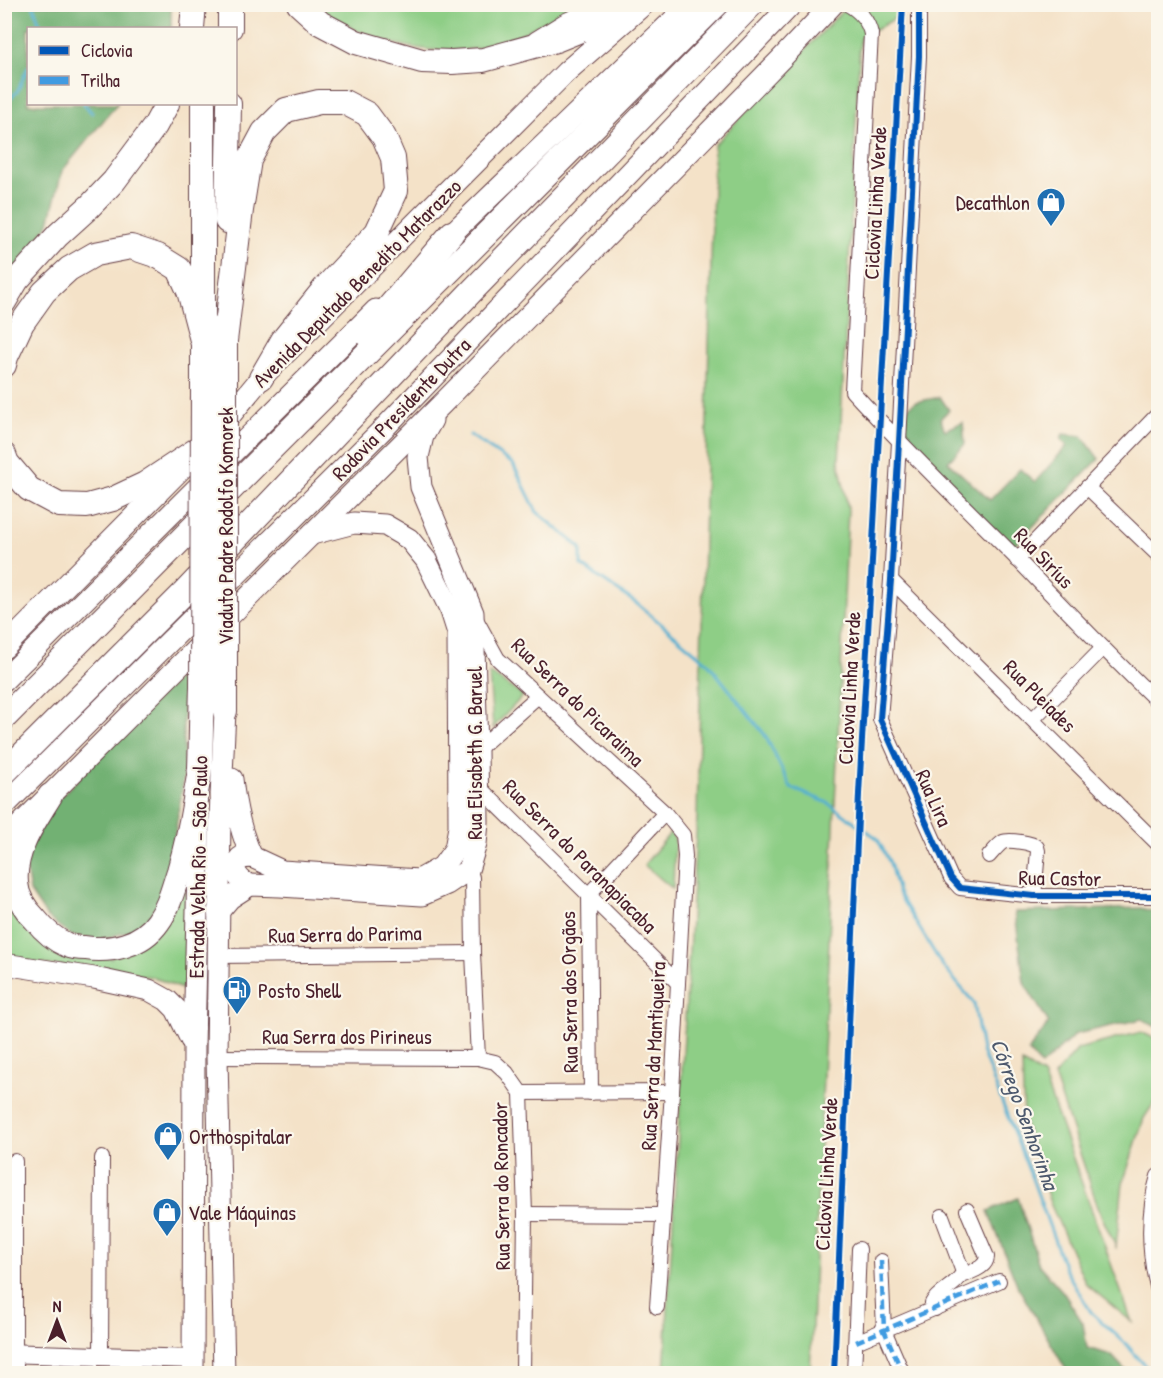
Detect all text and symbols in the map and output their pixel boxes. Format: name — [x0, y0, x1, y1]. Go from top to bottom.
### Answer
legend — [27, 27, 237, 105]
text: Ciclovia — [81, 38, 132, 63]
text: Trilha — [81, 68, 120, 93]
street label: Ciclovia Linha Verde — [857, 126, 893, 280]
street label: Avenida Deputado Benedito Matarazzo — [246, 172, 468, 394]
shop icon: Decathlon — [1035, 186, 1067, 228]
place label: Decathlon — [956, 188, 1030, 217]
street label: Rodovia Presidente Dutra — [325, 331, 477, 487]
street label: Viaduto Padre Rodolfo Komorek — [211, 407, 240, 645]
street label: Rua Siríus — [1008, 521, 1080, 595]
street label: Ciclovia Linha Verde — [831, 611, 867, 765]
street label: Rua Serra do Picaraima — [505, 631, 651, 773]
street label: Rua Pleiades — [997, 653, 1083, 739]
street label: Rua Elisabeth G. Baruel — [460, 666, 489, 840]
street label: Estrada Velha Rio - São Paulo — [182, 755, 214, 979]
street label: Rua Lira — [909, 765, 959, 831]
street label: Rua Serra do Paranapiacaba — [496, 772, 664, 940]
street label: Rua Castor — [1018, 863, 1102, 893]
street label: Rua Serra dos Orgãos — [553, 911, 585, 1073]
street label: Rua Serra do Parima — [268, 918, 422, 950]
street label: Rua Serra da Mantiqueira — [634, 961, 672, 1151]
fuel station icon: Posto Shell — [221, 974, 253, 1016]
place label: Posto Shell — [258, 976, 342, 1005]
street label: Rua Serra dos Pirineus — [262, 1022, 432, 1051]
water label: Córrego Senhorinha — [984, 1034, 1067, 1196]
street label: Ciclovia Linha Verde — [808, 1097, 844, 1251]
street label: Rua Serra do Roncador — [485, 1102, 517, 1270]
shop icon: Orthospitalar — [152, 1120, 184, 1162]
place label: Orthospitalar — [189, 1122, 292, 1151]
shop icon: Vale Máquinas — [151, 1196, 183, 1238]
place label: Vale Máquinas — [188, 1198, 296, 1227]
north arrow — [27, 1291, 87, 1351]
text: N — [53, 1295, 62, 1317]

